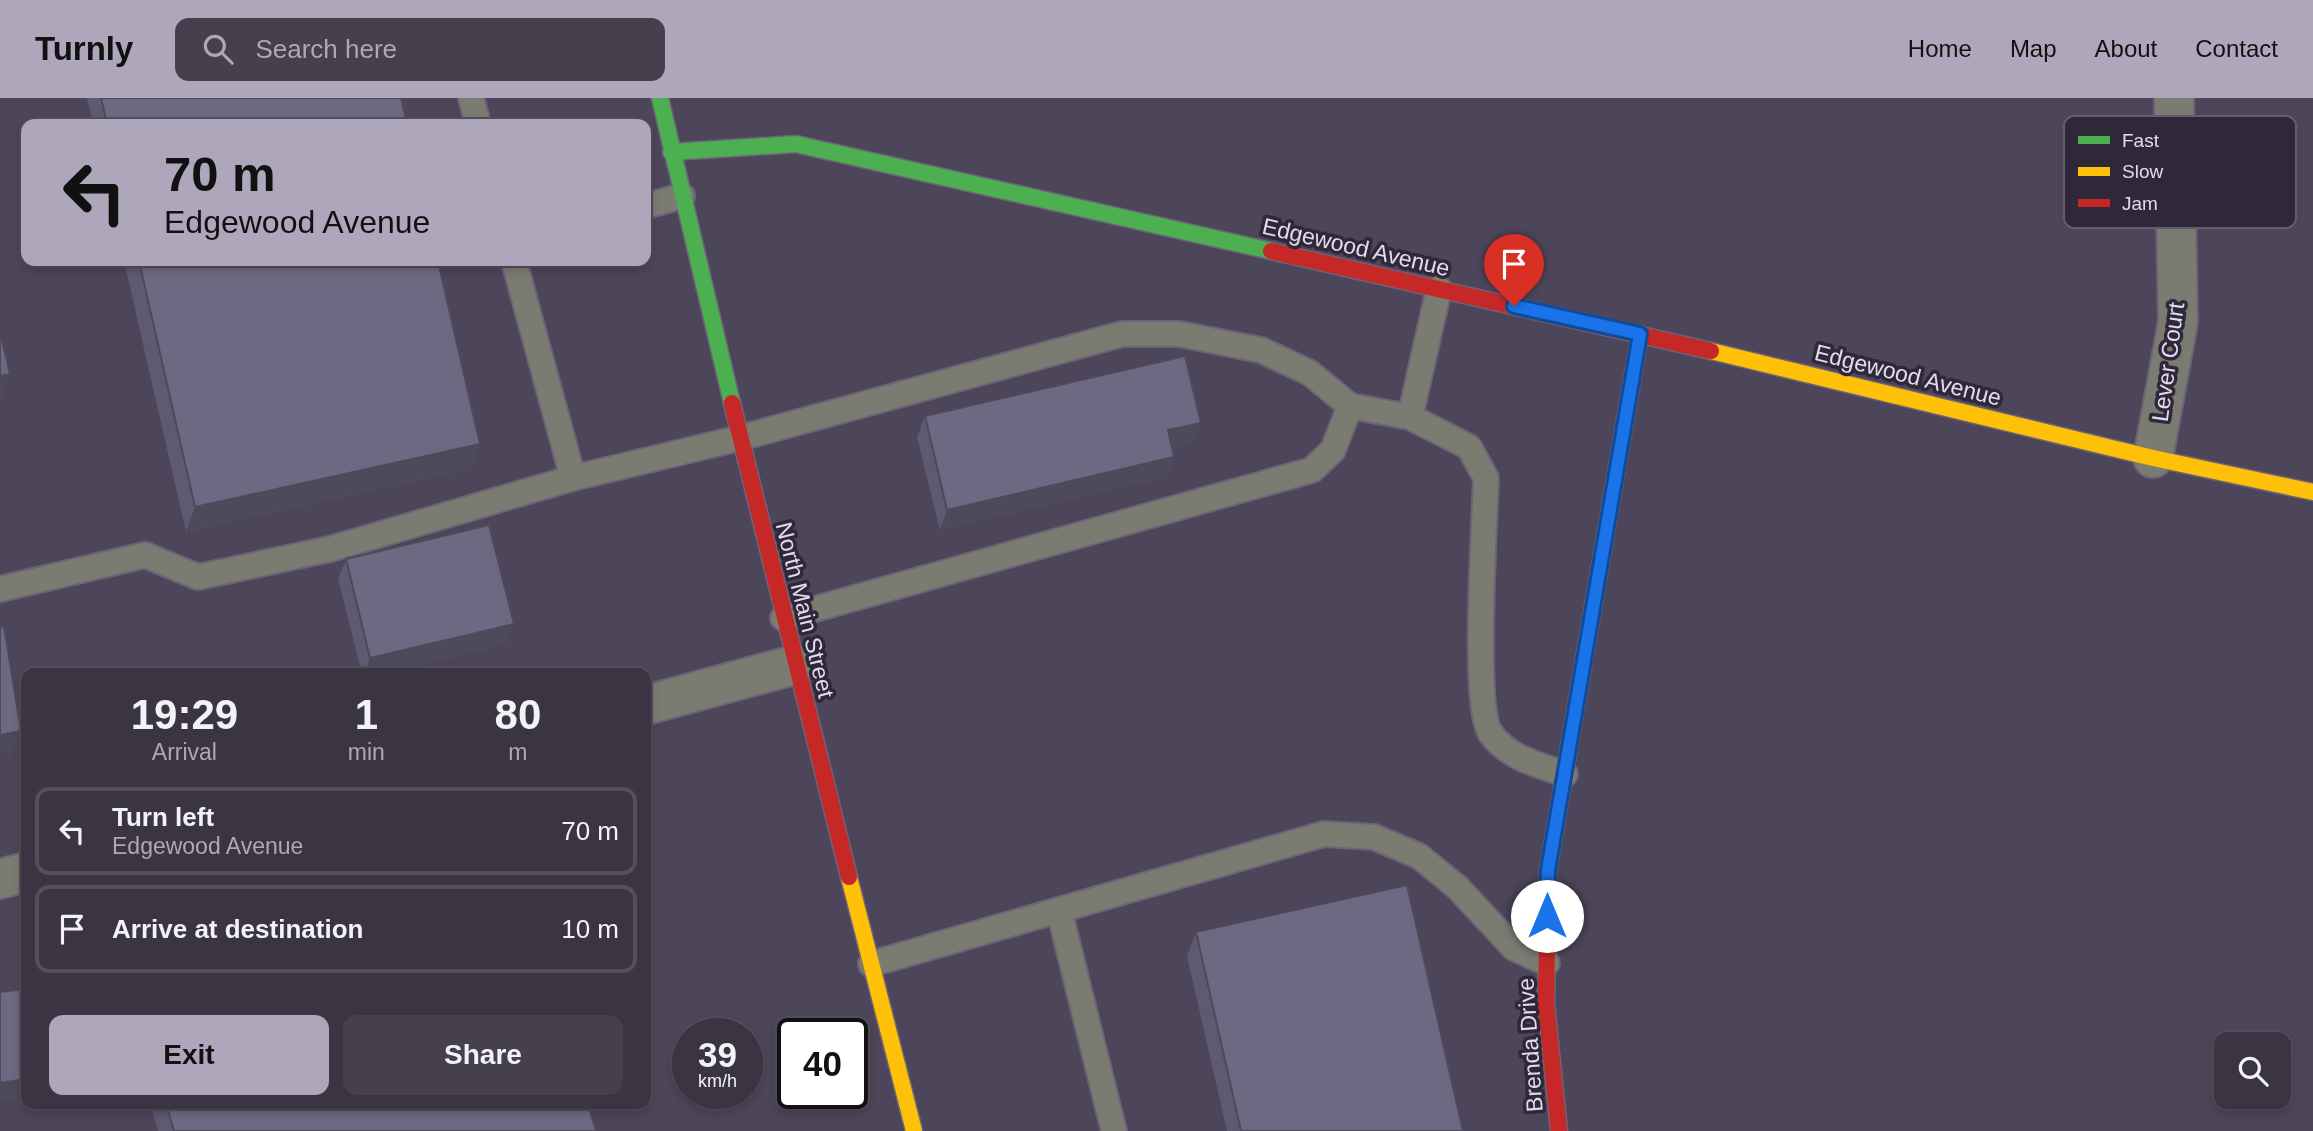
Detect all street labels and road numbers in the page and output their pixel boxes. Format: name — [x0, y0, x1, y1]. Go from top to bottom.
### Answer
street label: Edgewood Avenue — [1260, 213, 1452, 281]
street label: Lever Court — [2147, 300, 2189, 423]
street label: Edgewood Avenue — [1812, 339, 2004, 411]
street label: North Main Street — [771, 519, 840, 701]
street label: Brenda Drive — [1512, 977, 1548, 1113]

